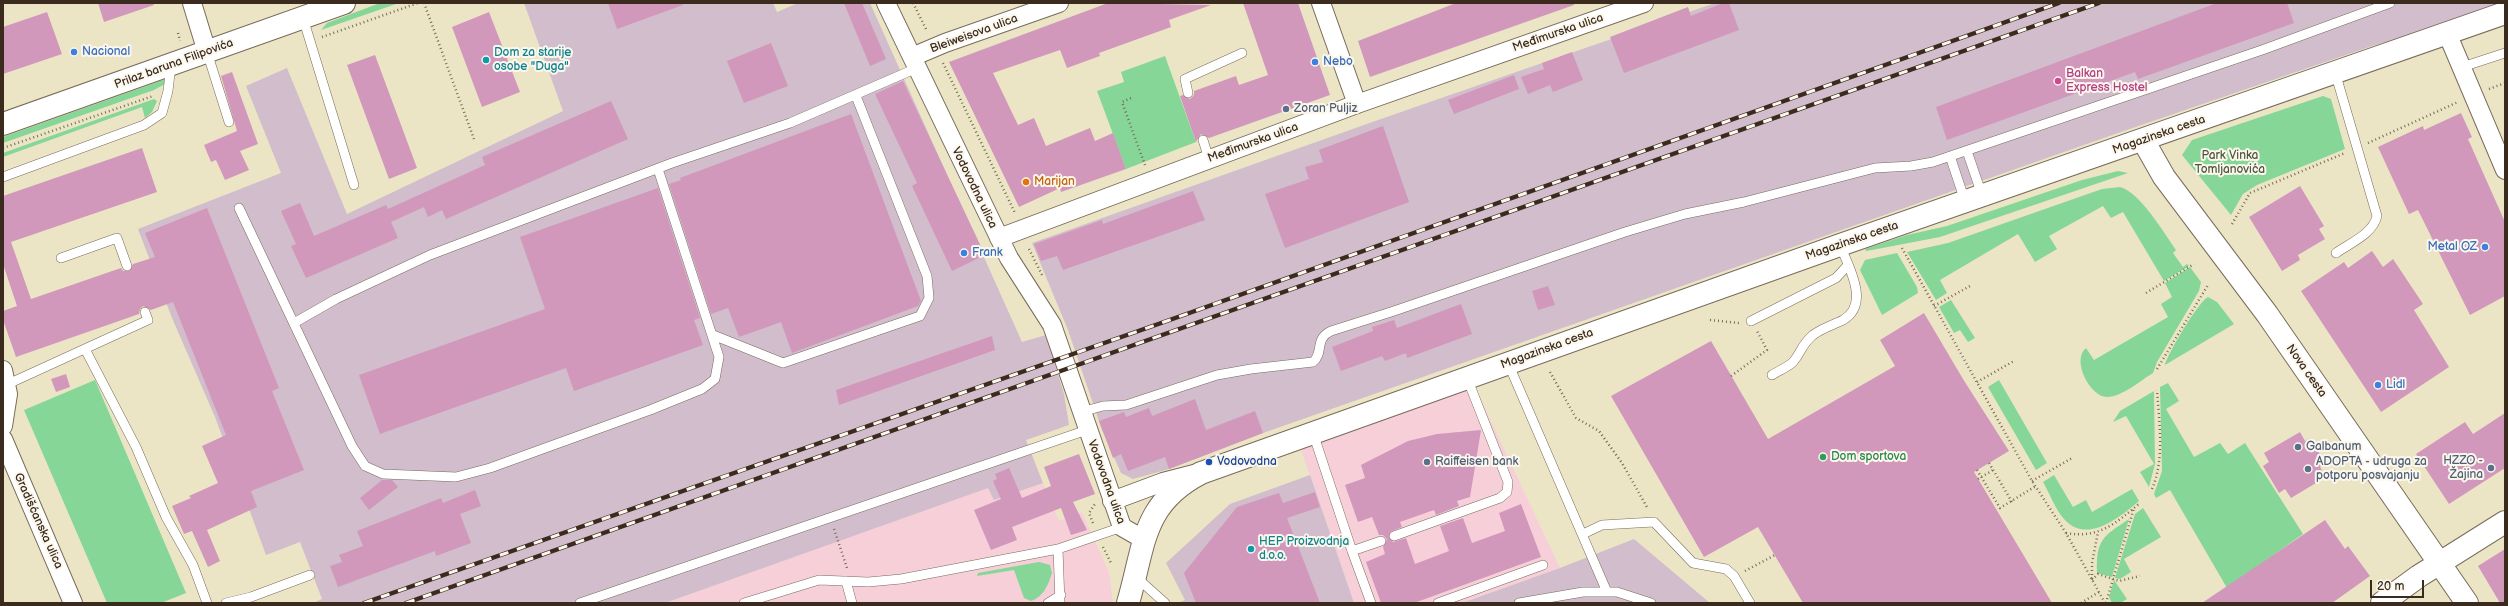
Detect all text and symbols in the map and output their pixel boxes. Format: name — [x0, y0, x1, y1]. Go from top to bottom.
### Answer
street label: Bleiweisova ulica — [928, 11, 1020, 57]
street label: Međimurska ulica — [1511, 11, 1605, 55]
street label: Prilaz baruna Filipovića — [113, 36, 235, 92]
place label: Nacional — [82, 45, 130, 59]
place label: Dom za starije osobe "Duga" — [494, 46, 571, 74]
marker: Nacional — [69, 47, 79, 57]
marker: Dom za starije osobe "Duga" — [481, 55, 491, 65]
place label: Nebo — [1323, 55, 1353, 69]
marker: Nebo — [1310, 57, 1320, 67]
place label: Balkan Express Hostel — [2066, 67, 2147, 95]
marker: Balkan Express Hostel — [2053, 76, 2063, 86]
place label: Zoran Puljiz — [1294, 102, 1357, 116]
marker: Zoran Puljiz — [1281, 104, 1291, 114]
street label: Magazinska cesta — [2111, 112, 2207, 158]
street label: Međimurska ulica — [1206, 120, 1300, 166]
street label: Vodovodna ulica — [948, 145, 1000, 231]
park label: Park Vinka Tomljanovića — [2195, 149, 2265, 177]
place label: Marijan — [1034, 175, 1075, 189]
marker: Marijan — [1021, 177, 1031, 187]
street label: Magazinska cesta — [1804, 218, 1900, 264]
place label: Metal OZ — [2427, 240, 2477, 254]
marker: Metal OZ — [2480, 242, 2490, 252]
place label: Frank — [972, 246, 1003, 260]
marker: Frank — [959, 248, 969, 258]
street label: Magazinska cesta — [1499, 326, 1595, 372]
street label: Nova cesta — [2283, 342, 2329, 400]
place label: Lidl — [2386, 378, 2405, 392]
marker: Lidl — [2373, 380, 2383, 390]
street label: Vodovodna ulica — [1084, 438, 1128, 526]
place label: Galbanum — [2306, 440, 2361, 454]
marker: Galbanum — [2293, 442, 2303, 452]
place label: Dom sportova — [1831, 450, 1906, 464]
marker: Dom sportova — [1818, 452, 1828, 462]
place label: HZZO - Žajina — [2443, 454, 2483, 482]
place label: Vodovodna — [1217, 455, 1277, 469]
place label: Raiffeisen bank — [1435, 455, 1518, 469]
place label: ADOPTA - udruga za potporu posvajanju — [2316, 455, 2427, 483]
marker: Vodovodna — [1204, 457, 1214, 467]
marker: Raiffeisen bank — [1422, 457, 1432, 467]
marker: HZZO - Žajina — [2486, 463, 2496, 473]
marker: ADOPTA - udruga za potporu posvajanju — [2303, 464, 2313, 474]
street label: Gradišćanska ulica — [10, 471, 66, 571]
place label: HEP Proizvodnja d.o.o. — [1259, 535, 1349, 563]
marker: HEP Proizvodnja d.o.o. — [1246, 544, 1256, 554]
scale bar — [2372, 572, 2426, 598]
text: 20 m — [2377, 579, 2404, 594]

